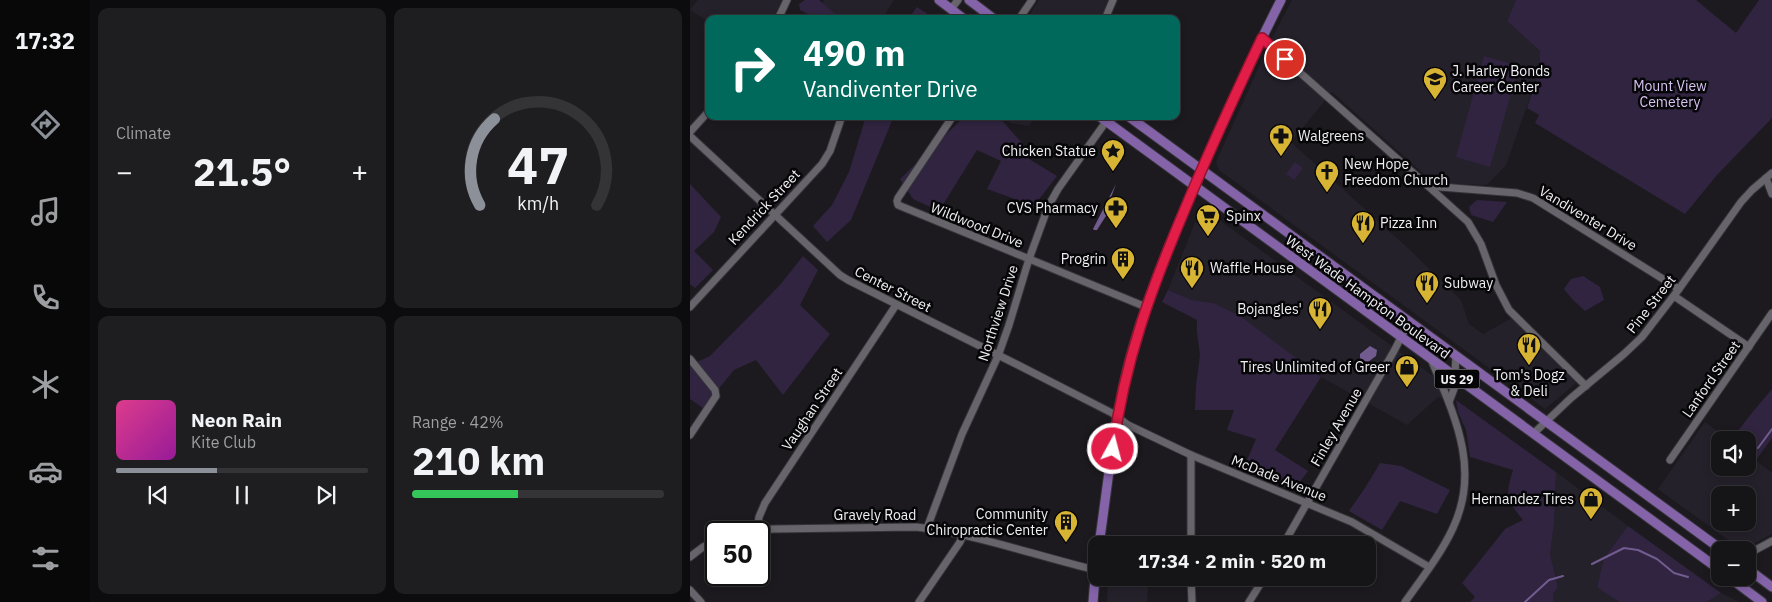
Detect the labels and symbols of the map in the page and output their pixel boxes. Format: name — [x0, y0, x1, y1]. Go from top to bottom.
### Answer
pin — [1264, 38, 1306, 80]
place label: J. Harley Bonds Career Center — [1452, 62, 1550, 96]
school or university icon: J. Harley Bonds Career Center — [1422, 66, 1448, 100]
park label: Mount View Cemetery — [1633, 77, 1707, 111]
pharmacy icon: Walgreens — [1268, 123, 1294, 157]
place label: Walgreens — [1298, 127, 1364, 145]
place icon: Chicken Statue — [1100, 138, 1126, 172]
place label: Chicken Statue — [1002, 142, 1096, 160]
place label: New Hope Freedom Church — [1344, 155, 1448, 189]
church icon: New Hope Freedom Church — [1314, 159, 1340, 193]
street label: Kendrick Street — [724, 165, 804, 249]
street label: Vandiventer Drive — [1536, 182, 1640, 254]
pharmacy icon: CVS Pharmacy — [1103, 195, 1129, 229]
street label: Wildwood Drive — [928, 198, 1026, 252]
place label: CVS Pharmacy — [1007, 199, 1098, 217]
supermarket icon: Spinx — [1195, 203, 1221, 237]
place label: Spinx — [1226, 207, 1261, 225]
restaurant icon: Pizza Inn — [1350, 210, 1376, 244]
place label: Pizza Inn — [1380, 214, 1437, 232]
street label: West Wade Hampton Boulevard — [1282, 231, 1454, 363]
building icon: Progrin — [1110, 246, 1136, 280]
place label: Progrin — [1061, 250, 1106, 268]
restaurant icon: Waffle House — [1179, 255, 1205, 289]
place label: Waffle House — [1210, 259, 1294, 277]
street label: Center Street — [852, 262, 934, 316]
street label: Northview Drive — [974, 262, 1022, 363]
restaurant icon: Subway — [1414, 270, 1440, 304]
street label: Pine Street — [1623, 271, 1679, 337]
place label: Subway — [1444, 274, 1493, 292]
restaurant icon: Bojangles' — [1307, 296, 1333, 330]
place label: Bojangles' — [1237, 300, 1302, 318]
restaurant icon: Tom's Dogz & Deli — [1516, 332, 1542, 366]
street label: Lanford Street — [1678, 337, 1744, 421]
shop icon: Tires Unlimited of Greer — [1394, 354, 1420, 388]
place label: Tires Unlimited of Greer — [1240, 358, 1390, 376]
street label: Vaughan Street — [778, 364, 846, 454]
place label: Tom's Dogz & Deli — [1493, 366, 1565, 400]
road number: US 29 — [1434, 369, 1480, 388]
street label: Finley Avenue — [1306, 384, 1366, 469]
position arrow — [1086, 422, 1138, 474]
street label: McDade Avenue — [1229, 451, 1330, 505]
shop icon: Hernandez Tires — [1578, 486, 1604, 520]
place label: Hernandez Tires — [1471, 490, 1574, 508]
place label: Community Chiropractic Center — [926, 505, 1048, 539]
street label: Gravely Road — [834, 506, 916, 524]
building icon: Community Chiropractic Center — [1053, 509, 1079, 543]
speed limit sign: 50 — [705, 521, 770, 586]

